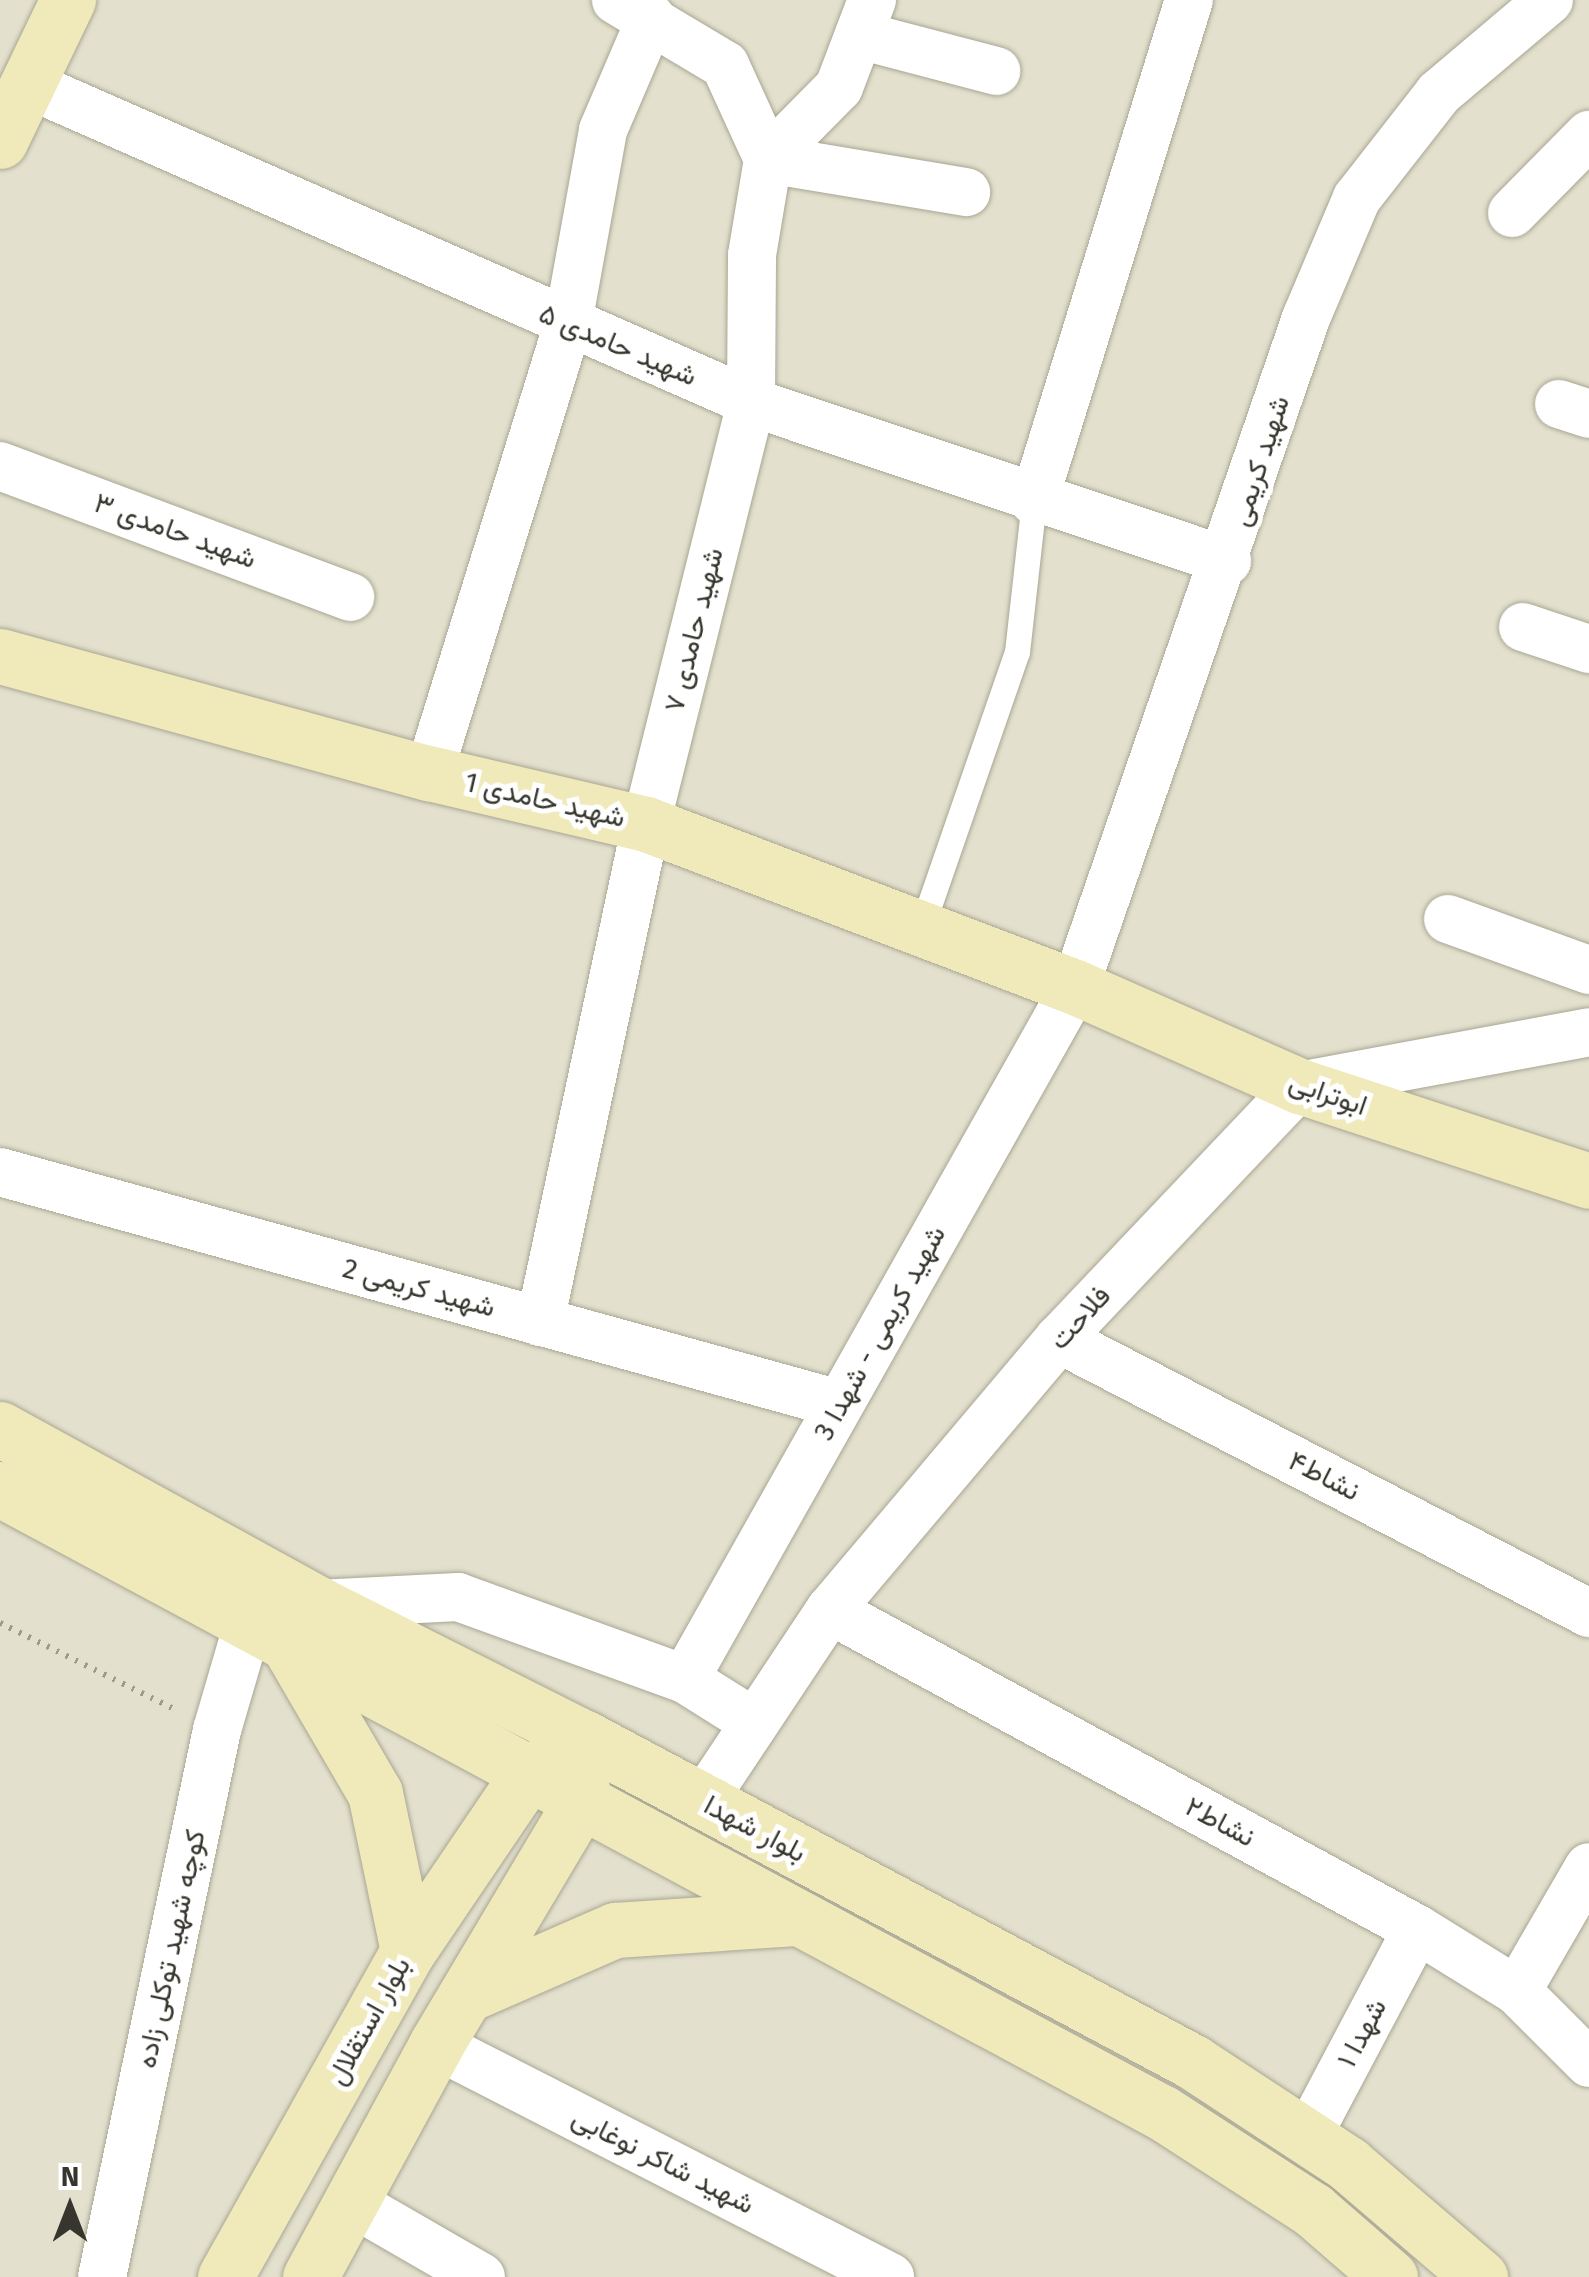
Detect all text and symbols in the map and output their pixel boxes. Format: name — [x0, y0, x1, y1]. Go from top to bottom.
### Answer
street label: شهید حامدی ۵ — [534, 297, 702, 393]
street label: شهید کریمی — [1223, 392, 1297, 530]
street label: شهید حامدی ۳ — [89, 486, 261, 576]
street label: شهید حامدی ۷ — [657, 544, 731, 716]
street label: شهيد حامدی 1 — [461, 765, 629, 835]
street label: ابوترابی — [1285, 1065, 1371, 1123]
street label: شهيد کريمی - شهدا 3 — [807, 1220, 953, 1446]
street label: شهيد کريمی 2 — [339, 1252, 499, 1324]
street label: فلاحت — [1042, 1279, 1118, 1357]
street label: نشاط۴ — [1283, 1444, 1365, 1508]
street label: بلوار شهدا — [698, 1788, 812, 1870]
street label: نشاط۲ — [1179, 1790, 1261, 1854]
street label: کوچه شهید توکلی زاده — [129, 1827, 213, 2071]
street label: بلوار استقلال — [320, 1951, 418, 2091]
street label: شهدا ۱ — [1330, 1993, 1394, 2073]
street label: شهید شاکر نوغابی — [566, 2101, 760, 2221]
north arrow — [20, 2157, 120, 2257]
text: N — [61, 2160, 79, 2193]

